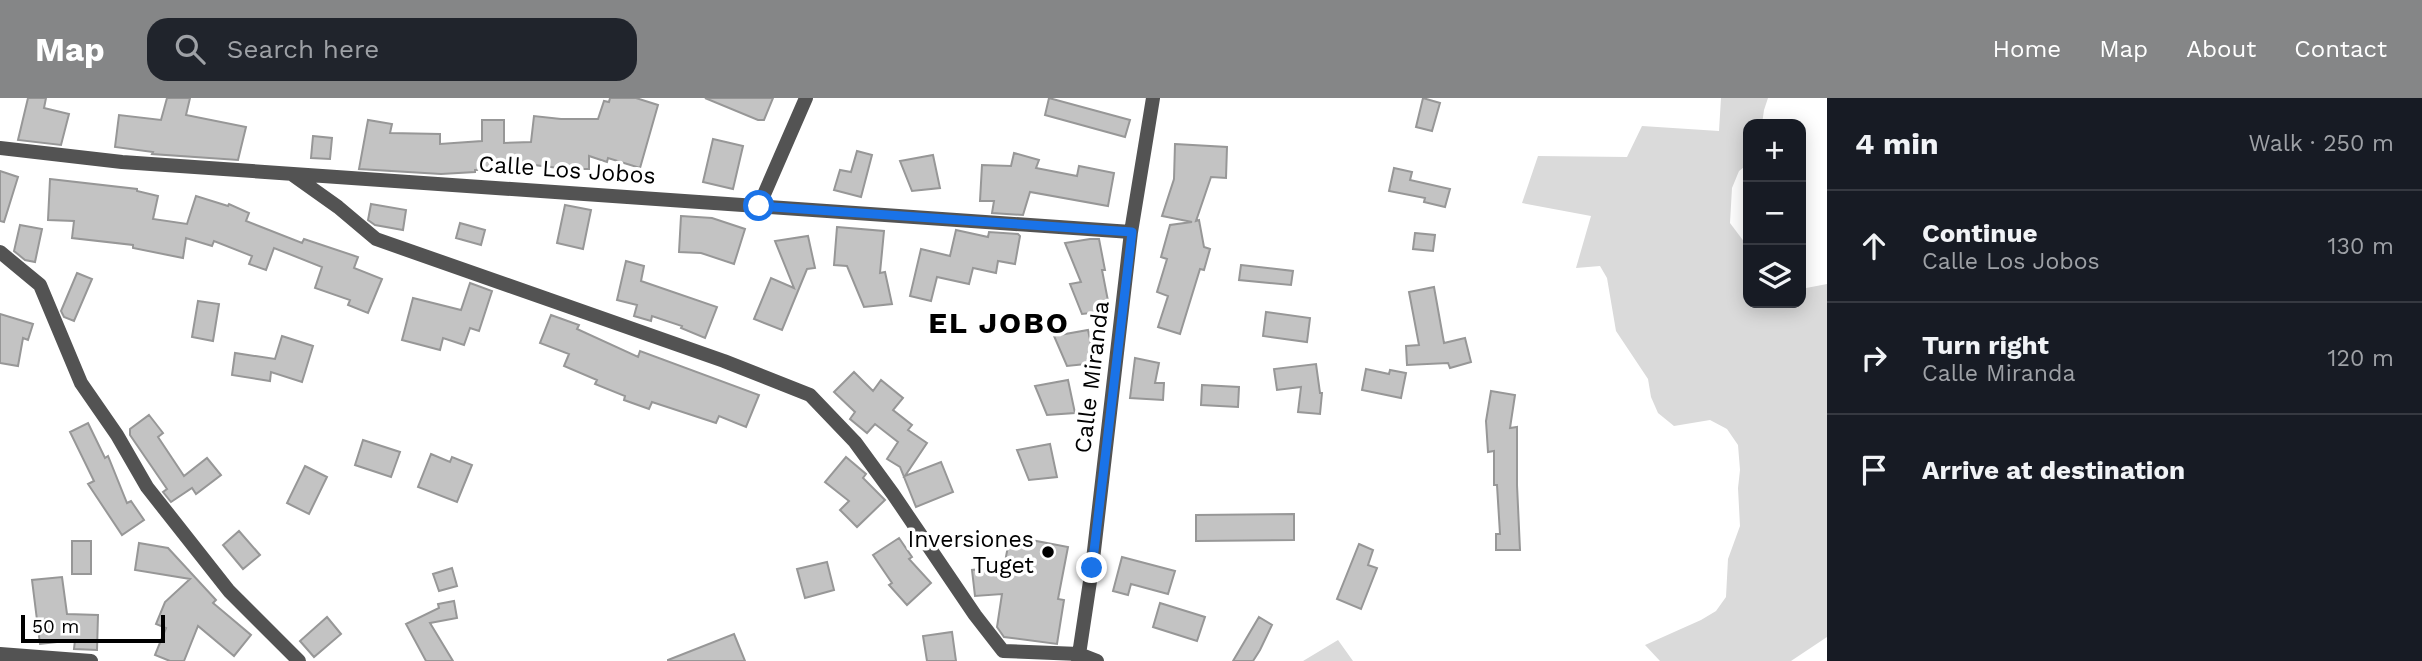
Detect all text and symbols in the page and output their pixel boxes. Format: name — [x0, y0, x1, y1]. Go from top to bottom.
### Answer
search box — [147, 18, 637, 81]
text: Map — [35, 30, 105, 69]
icon: search — [171, 30, 209, 68]
text: Search here — [227, 34, 379, 64]
text: Home — [1993, 35, 2061, 63]
text: Map — [2099, 35, 2148, 63]
text: About — [2186, 35, 2256, 63]
text: Contact — [2294, 35, 2387, 63]
map controls — [1743, 119, 1806, 308]
button: + — [1743, 119, 1806, 182]
text: 4 min — [1855, 126, 1939, 161]
text: Walk · 250 m — [2248, 130, 2394, 157]
street label: Calle Los Jobos — [477, 150, 657, 190]
button: − — [1743, 182, 1806, 245]
route start — [743, 190, 774, 221]
text: Continue — [1922, 218, 2038, 248]
icon: ahead — [1855, 227, 1893, 265]
text: 130 m — [2328, 233, 2394, 260]
button: layers — [1743, 245, 1806, 308]
text: Calle Los Jobos — [1922, 248, 2100, 275]
street label: Calle Miranda — [1069, 299, 1115, 455]
district label: EL JOBO — [928, 305, 1070, 340]
text: Turn right — [1922, 330, 2049, 360]
icon: right — [1855, 339, 1893, 377]
text: 120 m — [2328, 345, 2394, 372]
text: Calle Miranda — [1922, 360, 2076, 387]
icon: arrive — [1855, 451, 1893, 489]
text: Arrive at destination — [1922, 455, 2185, 485]
place label: Inversiones Tuget — [908, 526, 1034, 579]
marker: Inversiones Tuget — [1040, 544, 1056, 560]
route end — [1076, 552, 1107, 583]
scale bar — [21, 612, 164, 644]
text: 50 m — [32, 615, 79, 638]

